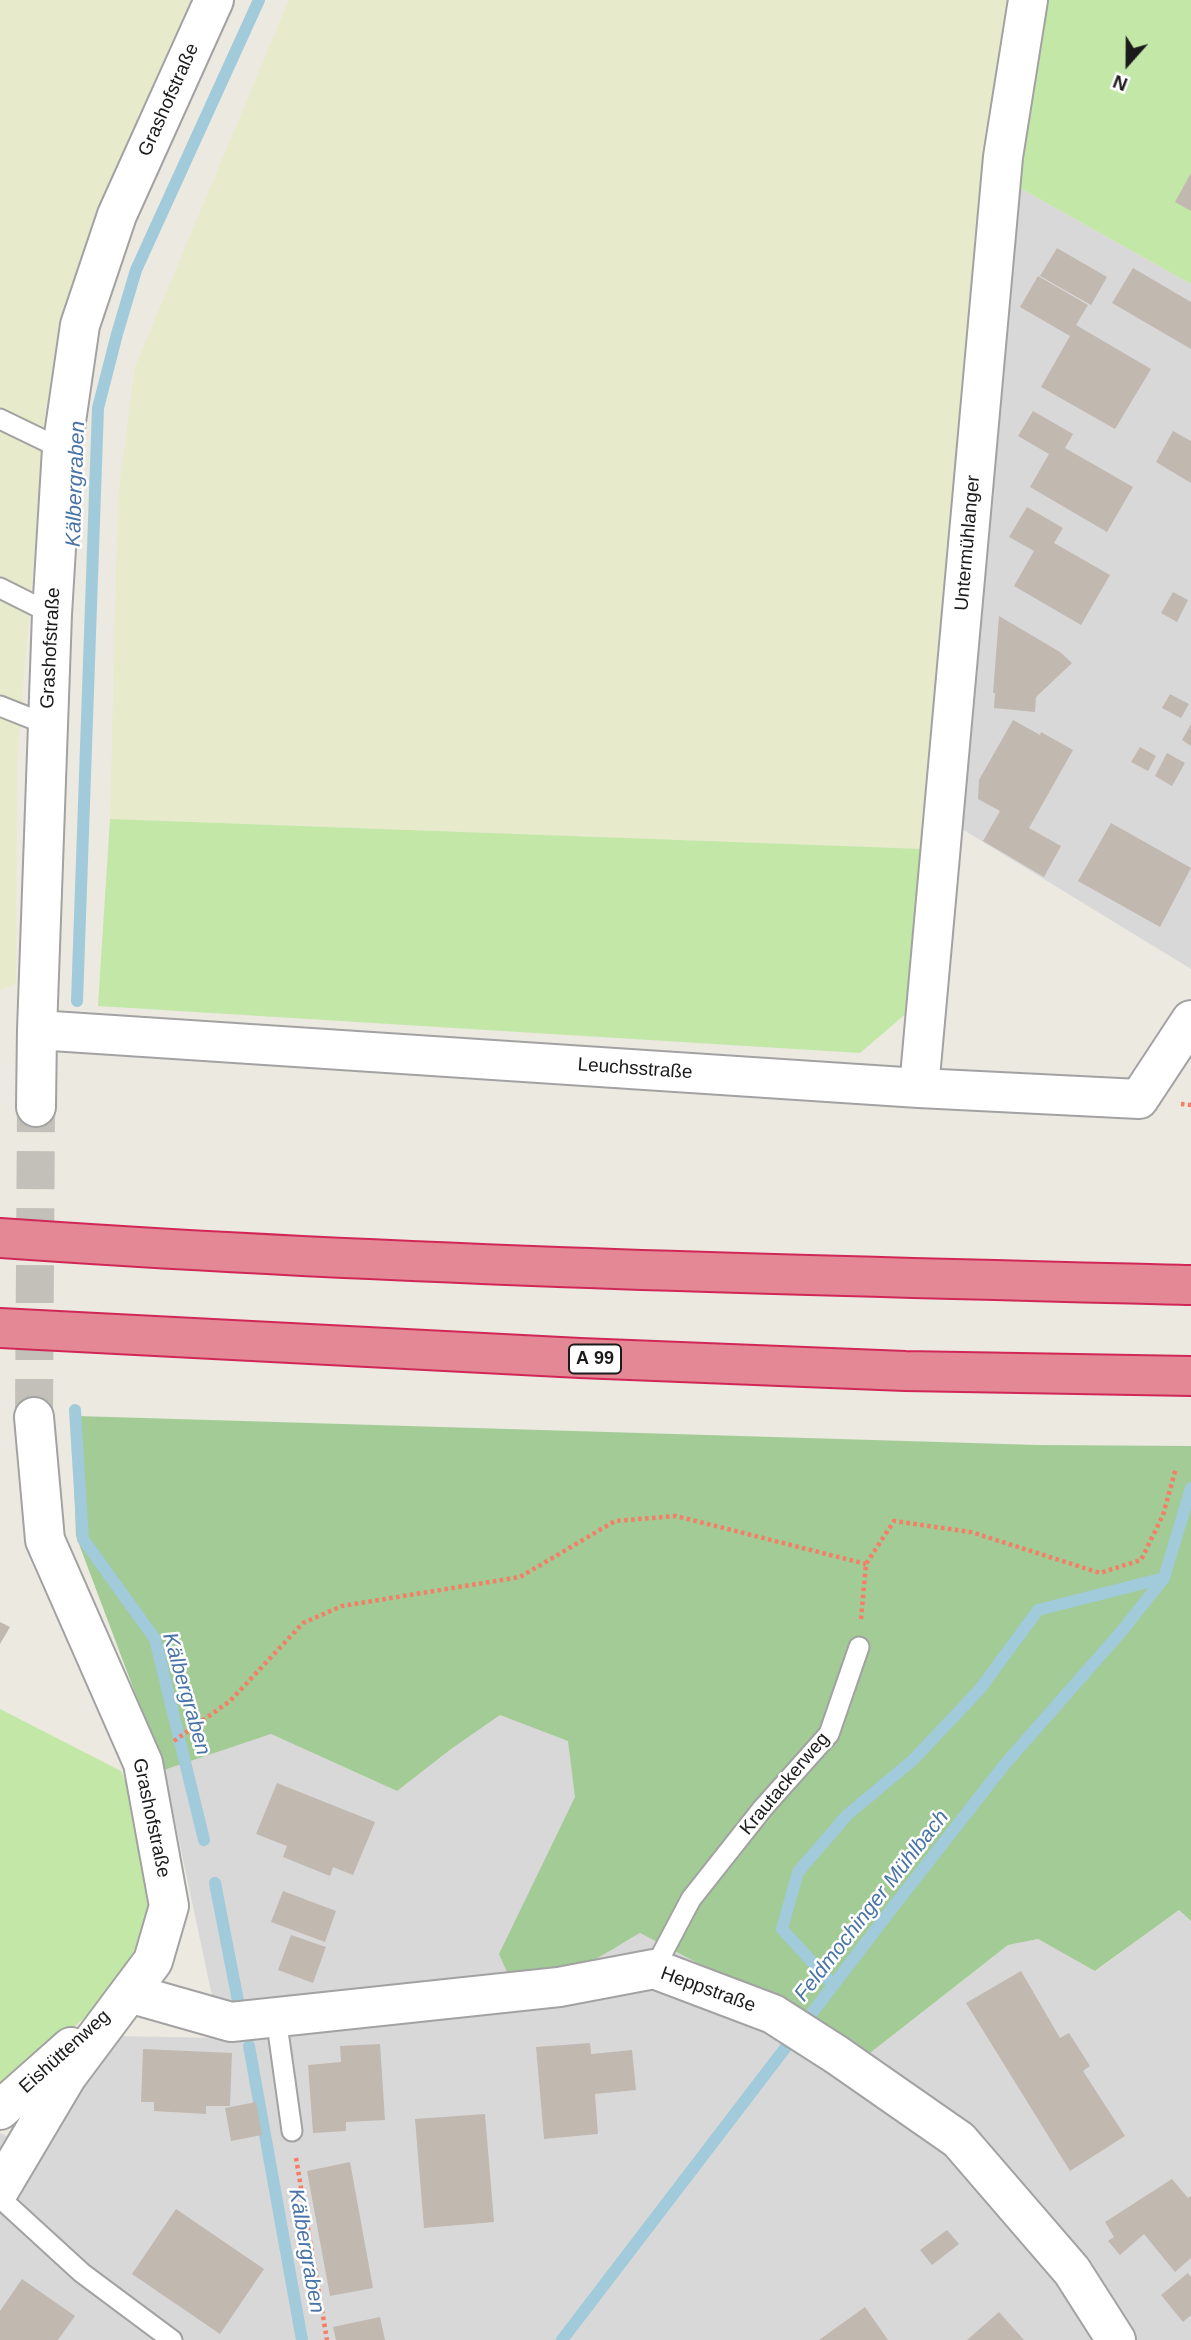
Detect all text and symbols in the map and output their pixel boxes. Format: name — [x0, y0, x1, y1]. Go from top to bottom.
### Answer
north arrow — [1093, 28, 1163, 98]
street label: Grashofstraße — [134, 40, 204, 160]
text: N — [1110, 71, 1130, 95]
water label: Kälbergraben — [61, 421, 91, 547]
street label: Untermühlanger — [951, 474, 985, 612]
street label: Grashofstraße — [36, 587, 66, 709]
street label: Leuchsstraße — [577, 1054, 693, 1084]
road number: A 99 — [569, 1344, 621, 1374]
water label: Kälbergraben — [157, 1630, 215, 1758]
street label: Krautackerweg — [736, 1728, 834, 1840]
street label: Grashofstraße — [127, 1756, 175, 1880]
water label: Feldmochinger Mühlbach — [789, 1805, 955, 2007]
street label: Heppstraße — [657, 1962, 759, 2018]
street label: Eishüttenweg — [15, 2005, 115, 2099]
water label: Kälbergraben — [283, 2187, 329, 2315]

